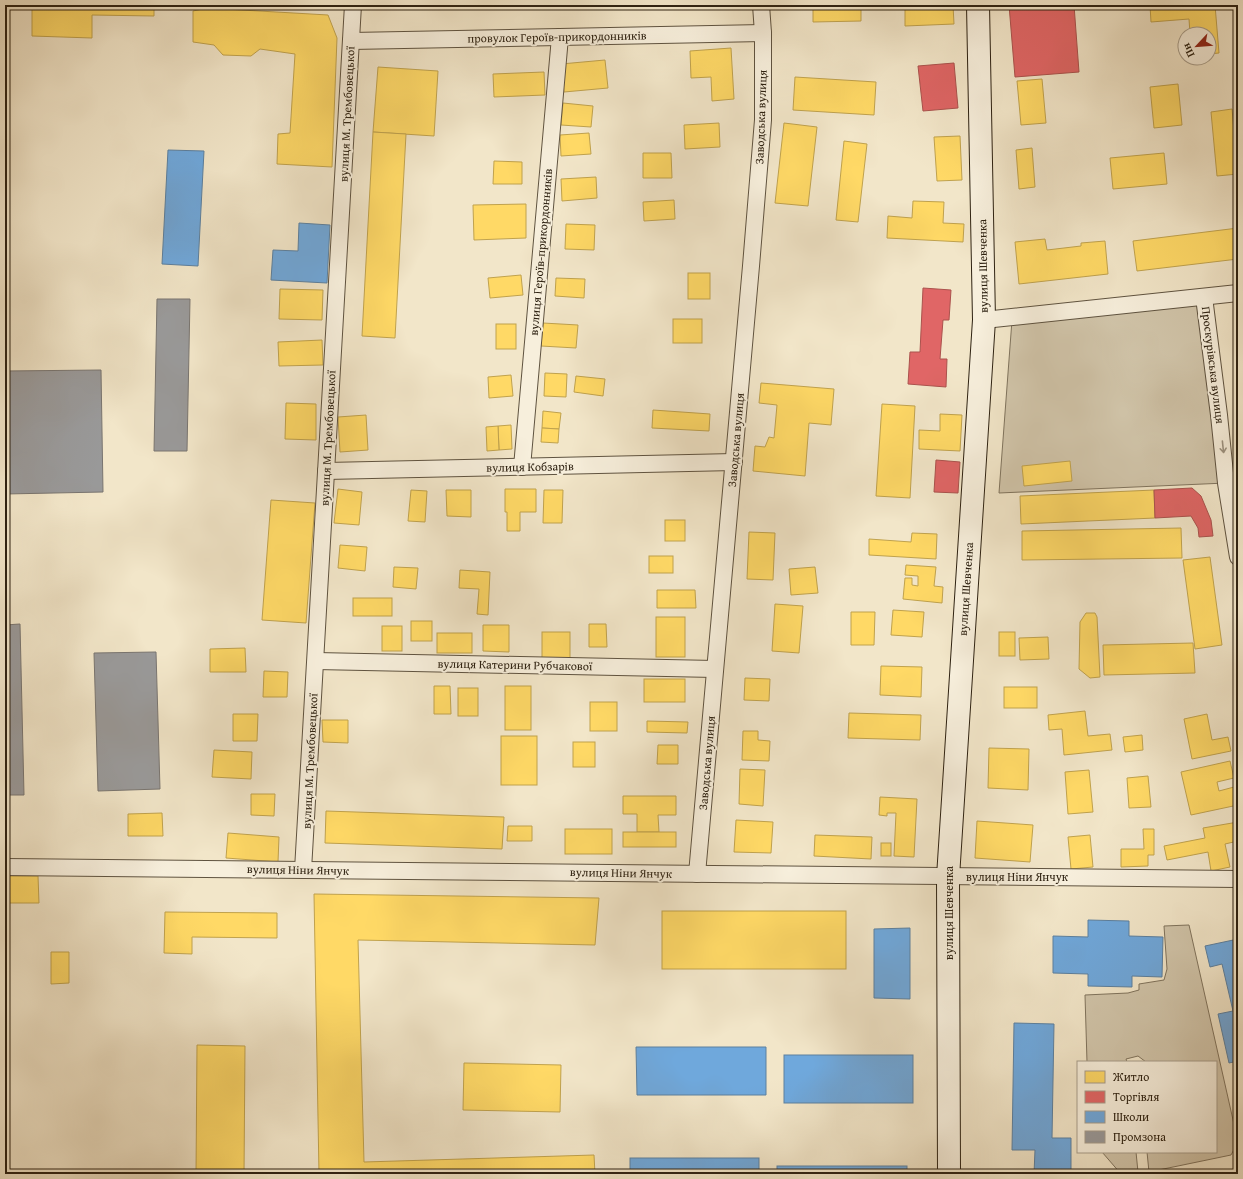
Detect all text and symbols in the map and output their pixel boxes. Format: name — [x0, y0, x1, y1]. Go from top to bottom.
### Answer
street label: провулок Героїв-прикордонників — [467, 26, 647, 47]
north arrow — [1177, 26, 1217, 66]
text: Пн — [1178, 40, 1198, 60]
street label: вулиця М. Трембовецької — [334, 45, 359, 182]
street label: Заводська вулиця — [750, 69, 771, 165]
street label: вулиця Героїв-прикордонників — [525, 168, 556, 336]
street label: вулиця Шевченка — [973, 219, 992, 313]
street label: Проскурівська вулиця — [1198, 305, 1229, 425]
street label: вулиця М. Трембовецької — [315, 369, 340, 506]
street label: Заводська вулиця — [723, 392, 748, 488]
one-way arrow — [1219, 440, 1226, 453]
street label: вулиця Кобзарів — [486, 457, 574, 476]
street label: вулиця Шевченка — [954, 541, 977, 636]
street label: вулиця Катерини Рубчакової — [437, 655, 593, 674]
street label: вулиця М. Трембовецької — [297, 692, 322, 829]
street label: Заводська вулиця — [694, 715, 719, 811]
street label: вулиця Ніни Янчук — [247, 860, 350, 879]
street label: вулиця Ніни Янчук — [570, 863, 673, 882]
street label: вулиця Шевченка — [940, 866, 957, 960]
street label: вулиця Ніни Янчук — [966, 868, 1069, 885]
legend — [1077, 1061, 1217, 1153]
text: Житло — [1112, 1068, 1149, 1085]
text: Торгівля — [1113, 1088, 1159, 1105]
text: Школи — [1113, 1108, 1149, 1125]
text: Промзона — [1113, 1128, 1166, 1145]

